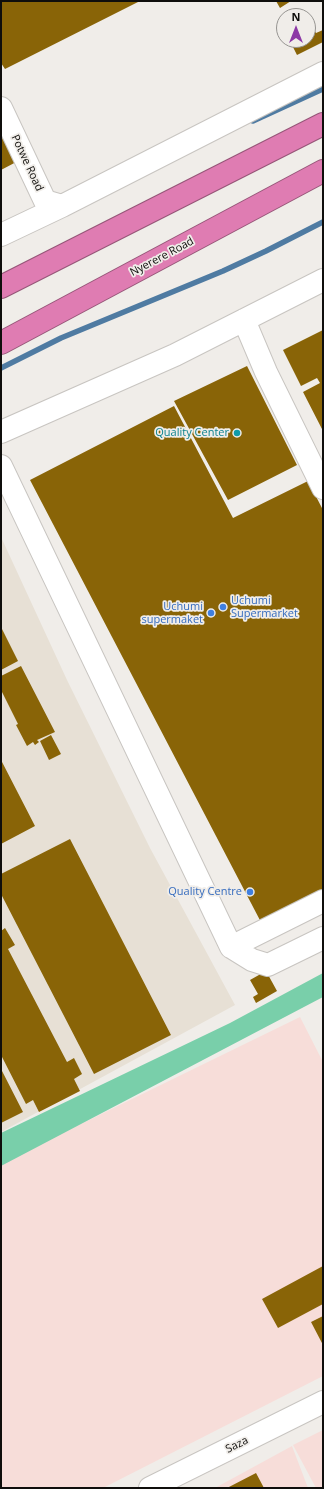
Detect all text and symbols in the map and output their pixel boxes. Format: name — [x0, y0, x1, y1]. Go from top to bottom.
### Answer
north arrow — [276, 8, 316, 48]
text: N — [292, 9, 300, 24]
street label: Potwe Road — [8, 133, 46, 193]
street label: Nyerere Road — [128, 235, 196, 279]
place label: Quality Center — [155, 426, 229, 440]
marker: Quality Center — [232, 428, 242, 438]
place label: Uchumi Supermarket — [231, 594, 298, 620]
place label: Uchumi supermaket — [141, 600, 203, 626]
marker: Uchumi Supermarket — [218, 602, 228, 612]
marker: Uchumi supermaket — [206, 608, 216, 618]
place label: Quality Centre — [168, 885, 242, 899]
marker: Quality Centre — [245, 887, 255, 897]
street label: Saza — [224, 1434, 250, 1456]

